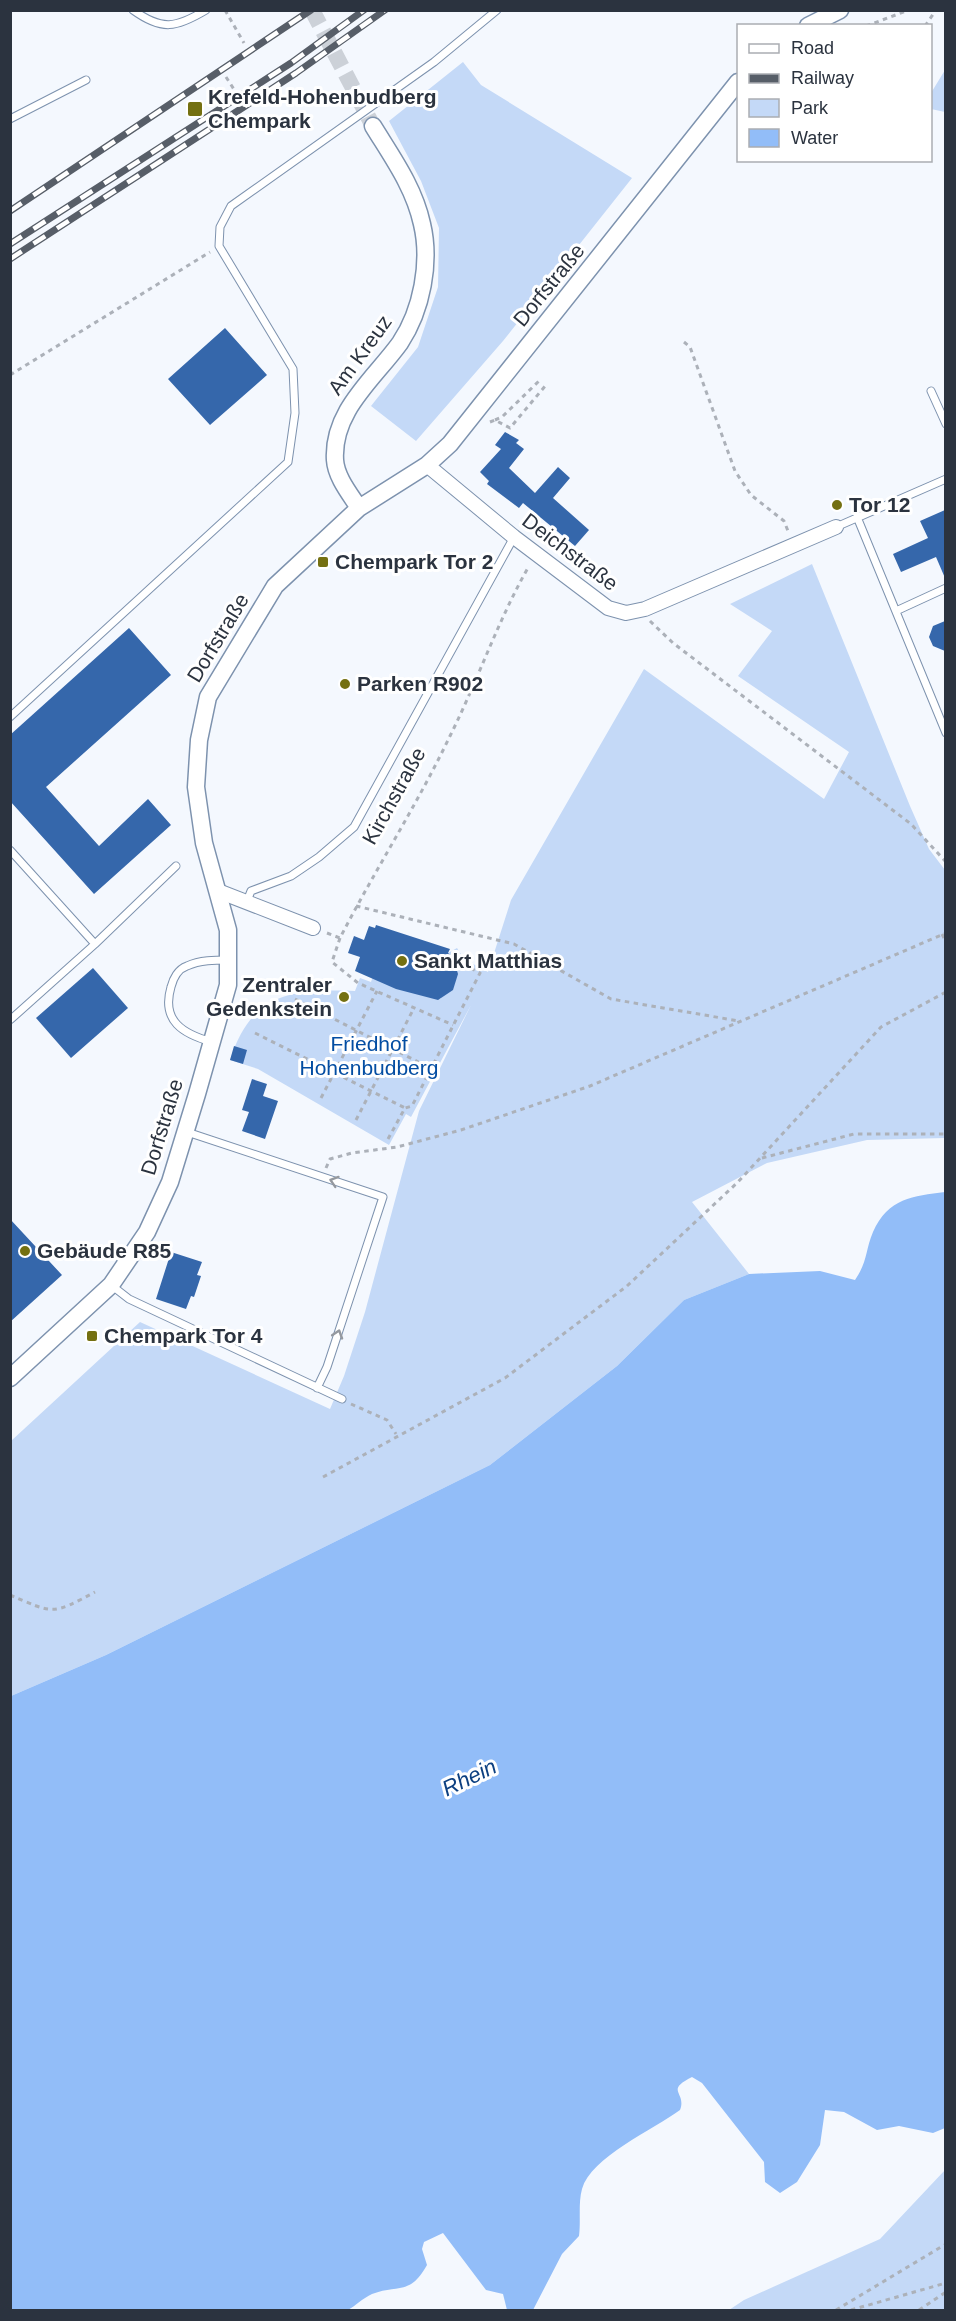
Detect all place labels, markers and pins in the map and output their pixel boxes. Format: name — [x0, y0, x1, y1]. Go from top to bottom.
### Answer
place label: Krefeld-Hohenbudberg Chempark — [208, 85, 437, 132]
marker: Krefeld-Hohenbudberg Chempark — [186, 100, 204, 118]
place label: Tor 12 — [849, 493, 910, 516]
marker: Tor 12 — [830, 498, 844, 512]
place label: Chempark Tor 2 — [335, 550, 493, 573]
marker: Chempark Tor 2 — [316, 555, 330, 569]
place label: Parken R902 — [357, 672, 483, 695]
marker: Parken R902 — [338, 677, 352, 691]
place label: Sankt Matthias — [414, 949, 562, 972]
marker: Sankt Matthias — [395, 954, 409, 968]
place label: Zentraler Gedenkstein — [206, 973, 332, 1020]
marker: Zentraler Gedenkstein — [337, 990, 351, 1004]
place label: Gebäude R85 — [37, 1239, 172, 1262]
marker: Gebäude R85 — [18, 1244, 32, 1258]
place label: Chempark Tor 4 — [104, 1324, 263, 1347]
marker: Chempark Tor 4 — [85, 1329, 99, 1343]

